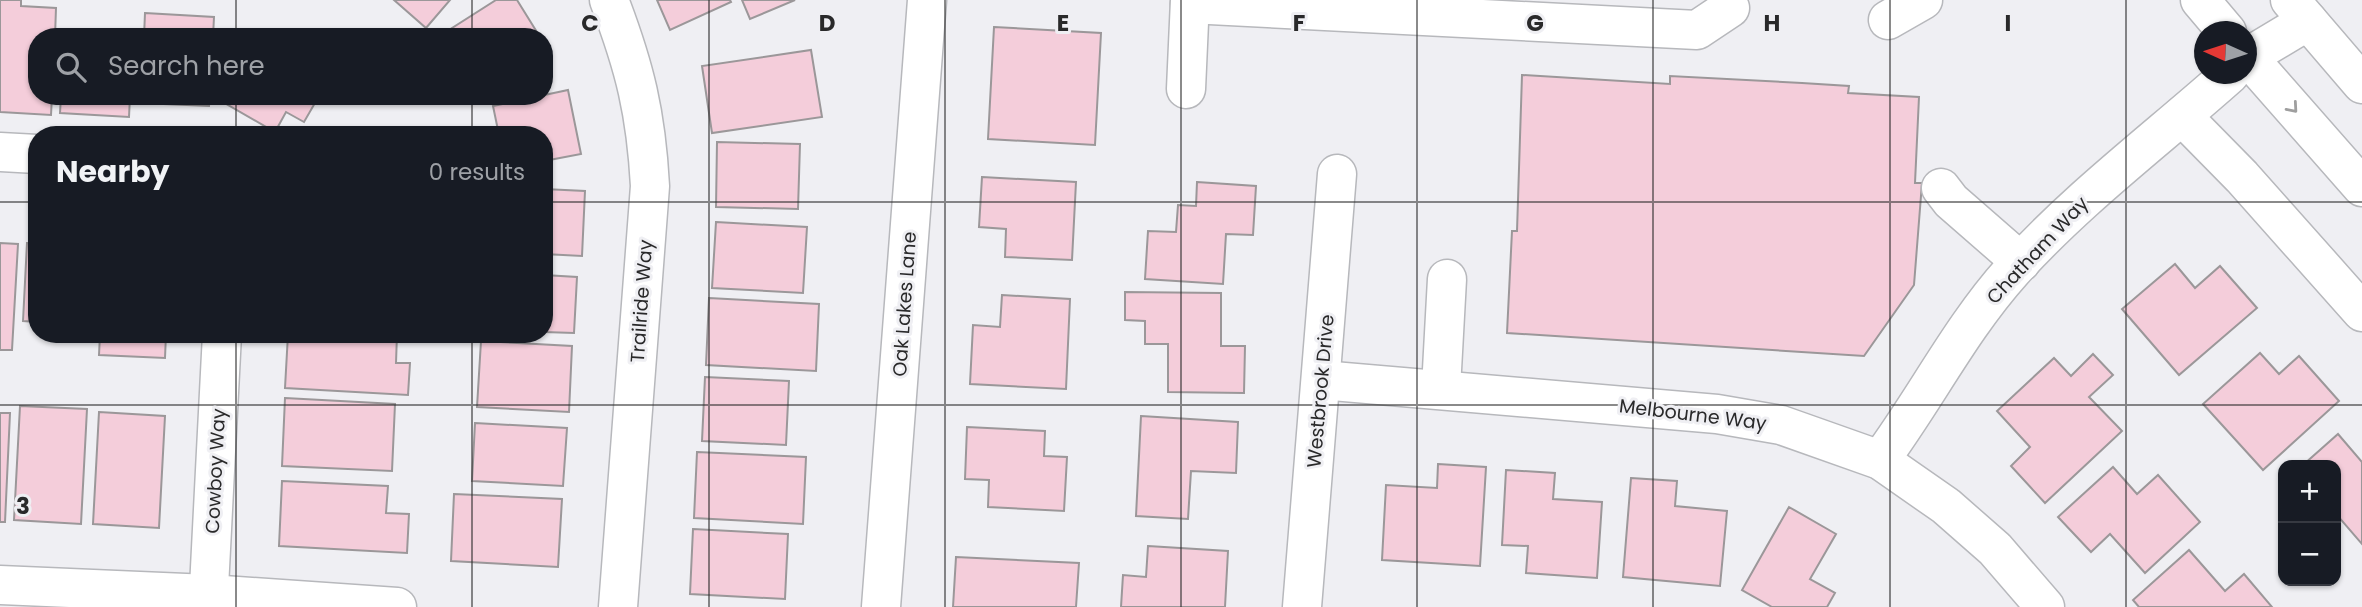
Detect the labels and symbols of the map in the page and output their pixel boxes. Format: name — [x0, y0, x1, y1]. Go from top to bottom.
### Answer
text: C — [581, 7, 599, 39]
text: D — [819, 7, 835, 39]
text: E — [1057, 7, 1069, 39]
text: F — [1293, 7, 1305, 39]
text: G — [1526, 7, 1544, 39]
text: H — [1764, 7, 1780, 39]
text: I — [2005, 7, 2011, 39]
north arrow — [2194, 21, 2257, 84]
one-way arrow — [2285, 100, 2297, 113]
street label: Chatham Way — [1980, 190, 2095, 310]
street label: Oak Lakes Lane — [886, 231, 923, 377]
street label: Trailride Way — [624, 238, 659, 363]
street label: Westbrook Drive — [1300, 313, 1341, 469]
street label: Melbourne Way — [1618, 392, 1768, 437]
street label: Cowboy Way — [199, 407, 232, 534]
text: 3 — [16, 490, 30, 522]

